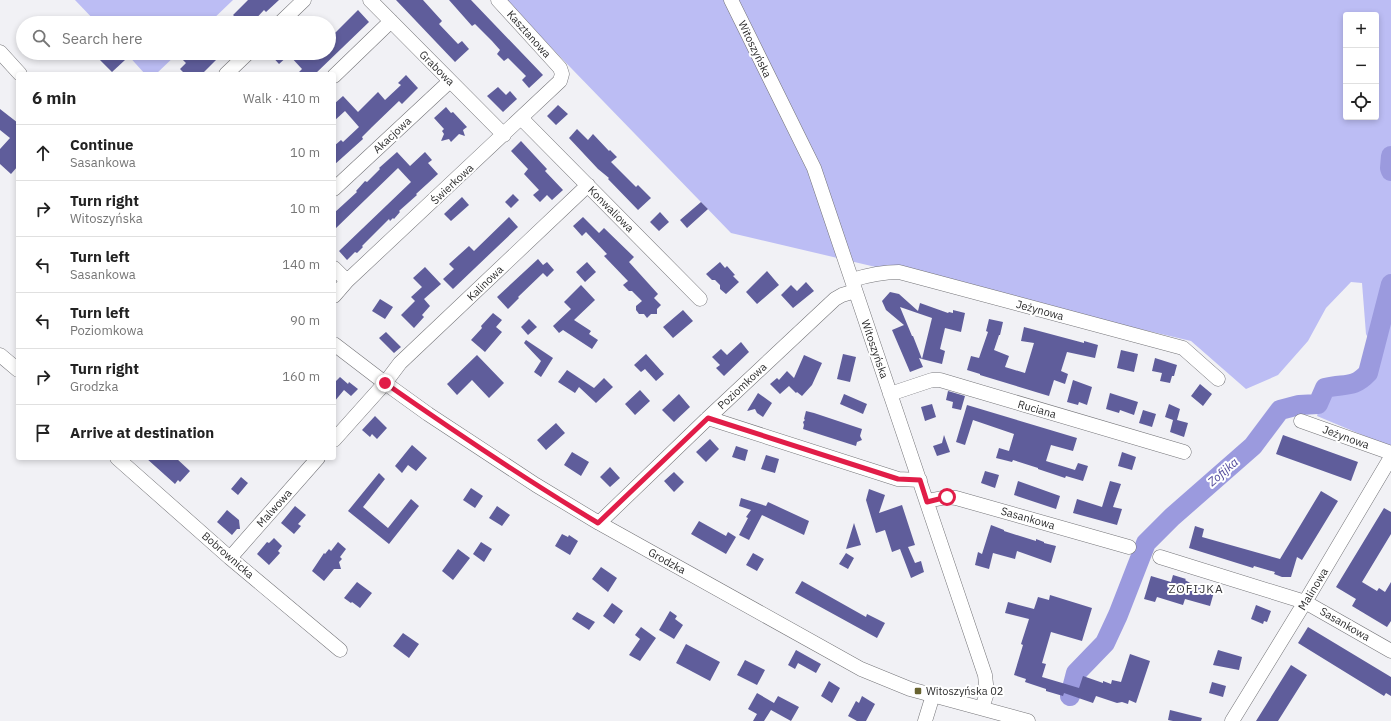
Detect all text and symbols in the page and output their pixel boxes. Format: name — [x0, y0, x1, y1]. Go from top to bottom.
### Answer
street label: Kasztanowa — [504, 7, 554, 61]
map controls — [1343, 12, 1379, 120]
button: + — [1343, 12, 1379, 48]
search box — [16, 16, 336, 60]
street label: Witoszyńska — [735, 18, 775, 80]
icon: search — [30, 27, 52, 49]
text: Search here — [62, 29, 142, 48]
street label: Grabowa — [416, 47, 458, 89]
button: − — [1343, 48, 1379, 84]
button: locate — [1343, 84, 1379, 120]
text: 6 min — [32, 87, 76, 109]
text: Walk · 410 m — [243, 90, 320, 107]
street label: Akacjowa — [370, 114, 414, 156]
text: Continue — [70, 135, 134, 154]
icon: ahead — [32, 142, 54, 164]
text: 10 m — [290, 144, 320, 161]
text: Sasankowa — [70, 154, 136, 171]
street label: Świerkowa — [428, 161, 476, 207]
street label: Konwaliowa — [585, 183, 637, 235]
text: Turn right — [70, 191, 139, 210]
icon: right — [32, 198, 54, 220]
text: 10 m — [290, 200, 320, 217]
text: Witoszyńska — [70, 210, 143, 227]
text: Turn left — [70, 247, 130, 266]
icon: left — [32, 254, 54, 276]
text: 140 m — [282, 256, 320, 273]
street label: Kalinowa — [464, 262, 506, 304]
text: Sasankowa — [70, 266, 136, 283]
street label: Jeżynowa — [1015, 297, 1065, 323]
text: Turn left — [70, 303, 130, 322]
icon: left — [32, 310, 54, 332]
text: 90 m — [290, 312, 320, 329]
street label: Witoszyńska — [858, 318, 892, 381]
text: Poziomkowa — [70, 322, 143, 339]
text: Turn right — [70, 359, 139, 378]
street label: Poziomkowa — [715, 360, 770, 412]
icon: right — [32, 366, 54, 388]
text: 160 m — [282, 368, 320, 385]
route end — [376, 374, 394, 392]
text: Grodzka — [70, 378, 118, 395]
street label: Ruciana — [1016, 397, 1058, 421]
icon: arrive — [32, 422, 54, 444]
street label: Jeżynowa — [1321, 422, 1371, 452]
text: Arrive at destination — [70, 423, 214, 442]
water label: Zofijka — [1204, 454, 1241, 490]
street label: Malwowa — [253, 486, 295, 530]
route start — [938, 488, 956, 506]
street label: Sasankowa — [999, 504, 1057, 532]
street label: Bobrownicka — [199, 529, 257, 581]
street label: Grodzka — [646, 545, 688, 577]
street label: Malinowa — [1295, 565, 1331, 613]
district label: ZOFIJKA — [1168, 581, 1224, 596]
street label: Sasankowa — [1317, 604, 1373, 644]
place label: Witoszyńska 02 — [926, 684, 1003, 698]
marker: Witoszyńska 02 — [913, 686, 923, 696]

